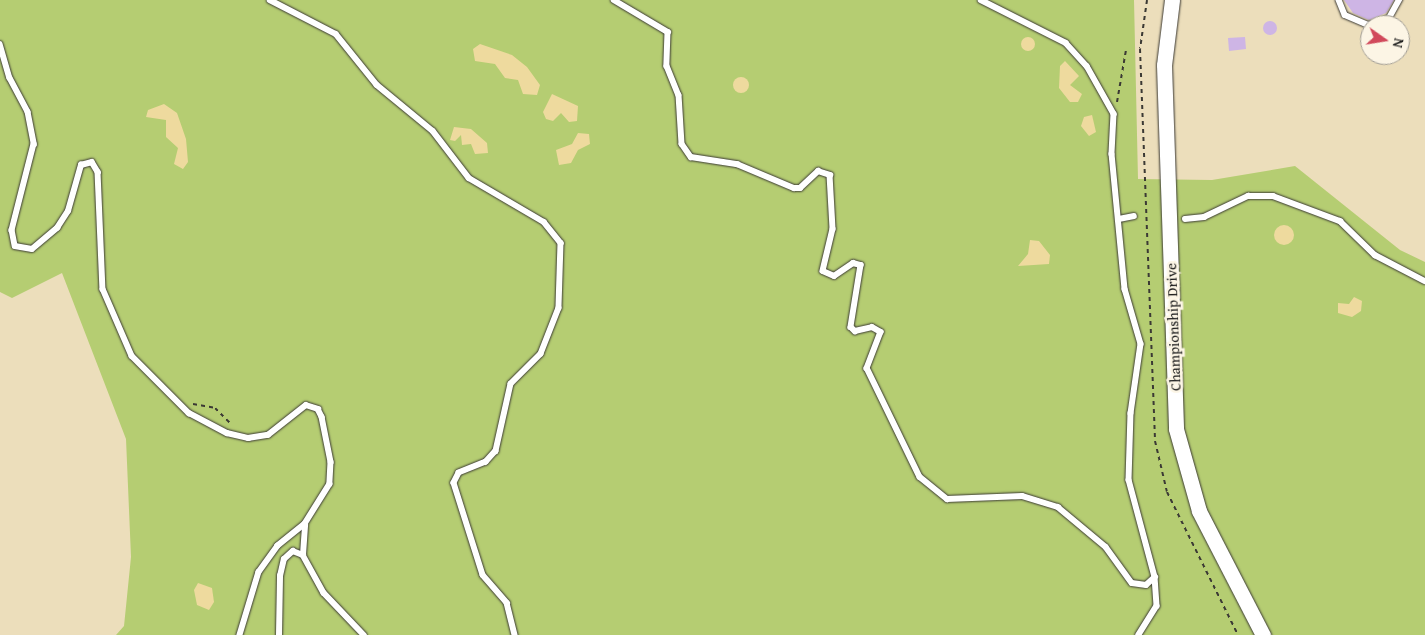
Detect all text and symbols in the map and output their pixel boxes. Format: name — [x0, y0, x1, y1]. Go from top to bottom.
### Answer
north arrow — [1360, 15, 1410, 65]
text: N — [1388, 36, 1409, 50]
street label: Championship Drive — [1162, 263, 1184, 391]

